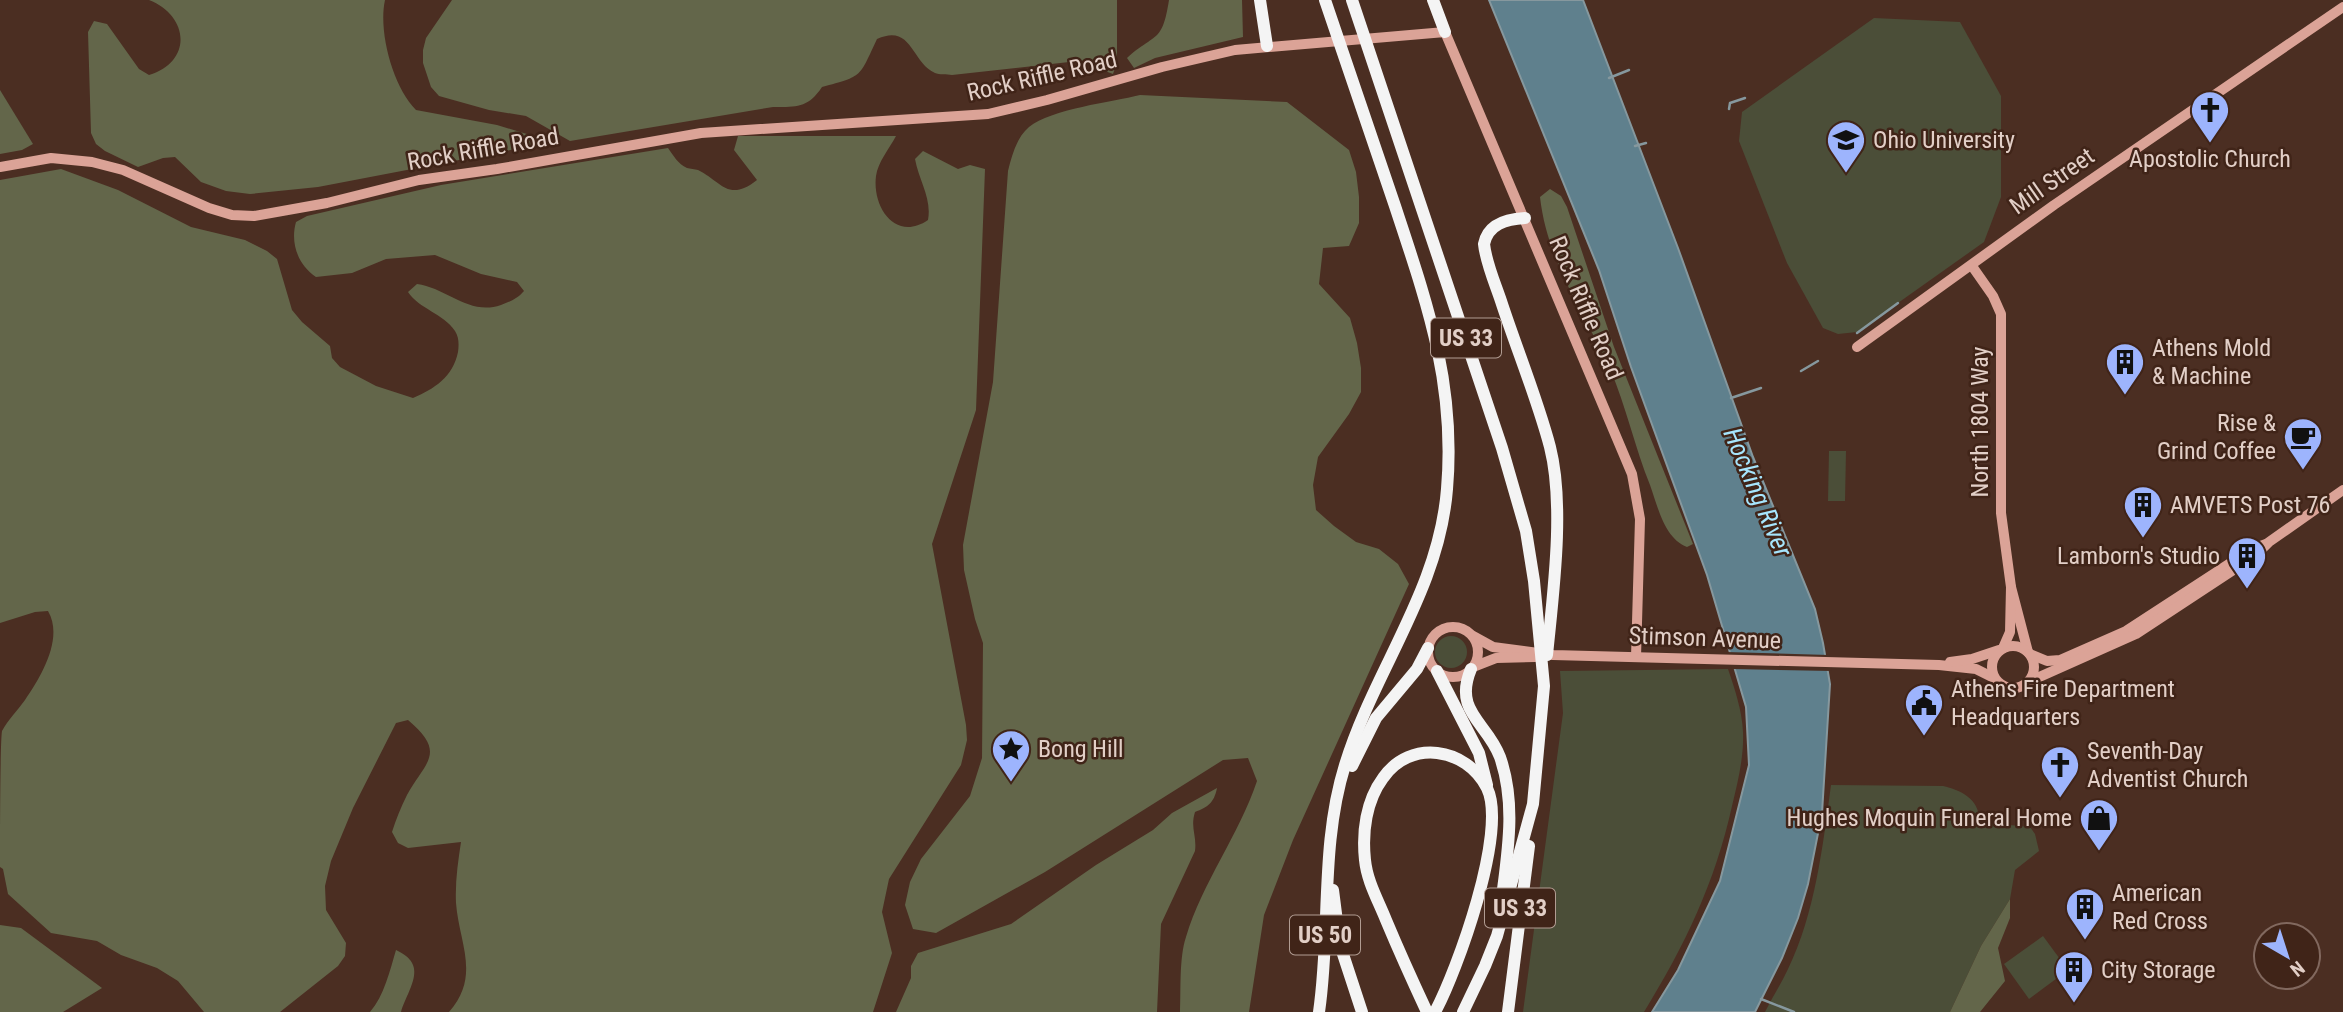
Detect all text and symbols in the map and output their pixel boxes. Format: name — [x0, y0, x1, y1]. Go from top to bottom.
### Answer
street label: Rock Riffle Road — [964, 45, 1120, 107]
church icon: Apostolic Church — [2189, 89, 2231, 144]
school or university icon: Ohio University — [1825, 119, 1867, 174]
street label: Rock Riffle Road — [405, 122, 561, 176]
place label: Ohio University — [1873, 126, 2015, 154]
street label: Mill Street — [2004, 142, 2100, 220]
place label: Apostolic Church — [2129, 145, 2291, 173]
street label: Rock Riffle Road — [1543, 232, 1629, 384]
road number: US 33 — [1431, 318, 1501, 358]
place label: Athens Mold & Machine — [2152, 334, 2271, 390]
building icon: Athens Mold & Machine — [2104, 341, 2146, 396]
street label: North 1804 Way — [1966, 346, 1994, 498]
place label: Rise & Grind Coffee — [2157, 409, 2276, 465]
cafe icon: Rise & Grind Coffee — [2282, 416, 2324, 471]
water label: Hocking River — [1717, 423, 1799, 562]
building icon: AMVETS Post 76 — [2122, 484, 2164, 539]
place label: AMVETS Post 76 — [2170, 491, 2330, 519]
building icon: Lamborn's Studio — [2226, 535, 2268, 590]
place label: Lamborn's Studio — [2057, 542, 2220, 570]
street label: Stimson Avenue — [1628, 621, 1782, 655]
place label: Athens Fire Department Headquarters — [1951, 675, 2175, 731]
public building icon: Athens Fire Department Headquarters — [1903, 682, 1945, 737]
place icon: Bong Hill — [990, 728, 1032, 783]
place label: Bong Hill — [1038, 735, 1124, 763]
place label: Seventh-Day Adventist Church — [2087, 737, 2248, 793]
church icon: Seventh-Day Adventist Church — [2039, 744, 2081, 799]
shop icon: Hughes Moquin Funeral Home — [2078, 797, 2120, 852]
place label: Hughes Moquin Funeral Home — [1787, 804, 2072, 832]
place label: American Red Cross — [2112, 879, 2208, 935]
building icon: American Red Cross — [2064, 886, 2106, 941]
road number: US 33 — [1485, 888, 1555, 928]
road number: US 50 — [1290, 916, 1360, 954]
north arrow — [2252, 921, 2322, 991]
building icon: City Storage — [2053, 949, 2095, 1004]
place label: City Storage — [2101, 956, 2216, 984]
text: N — [2286, 956, 2309, 981]

